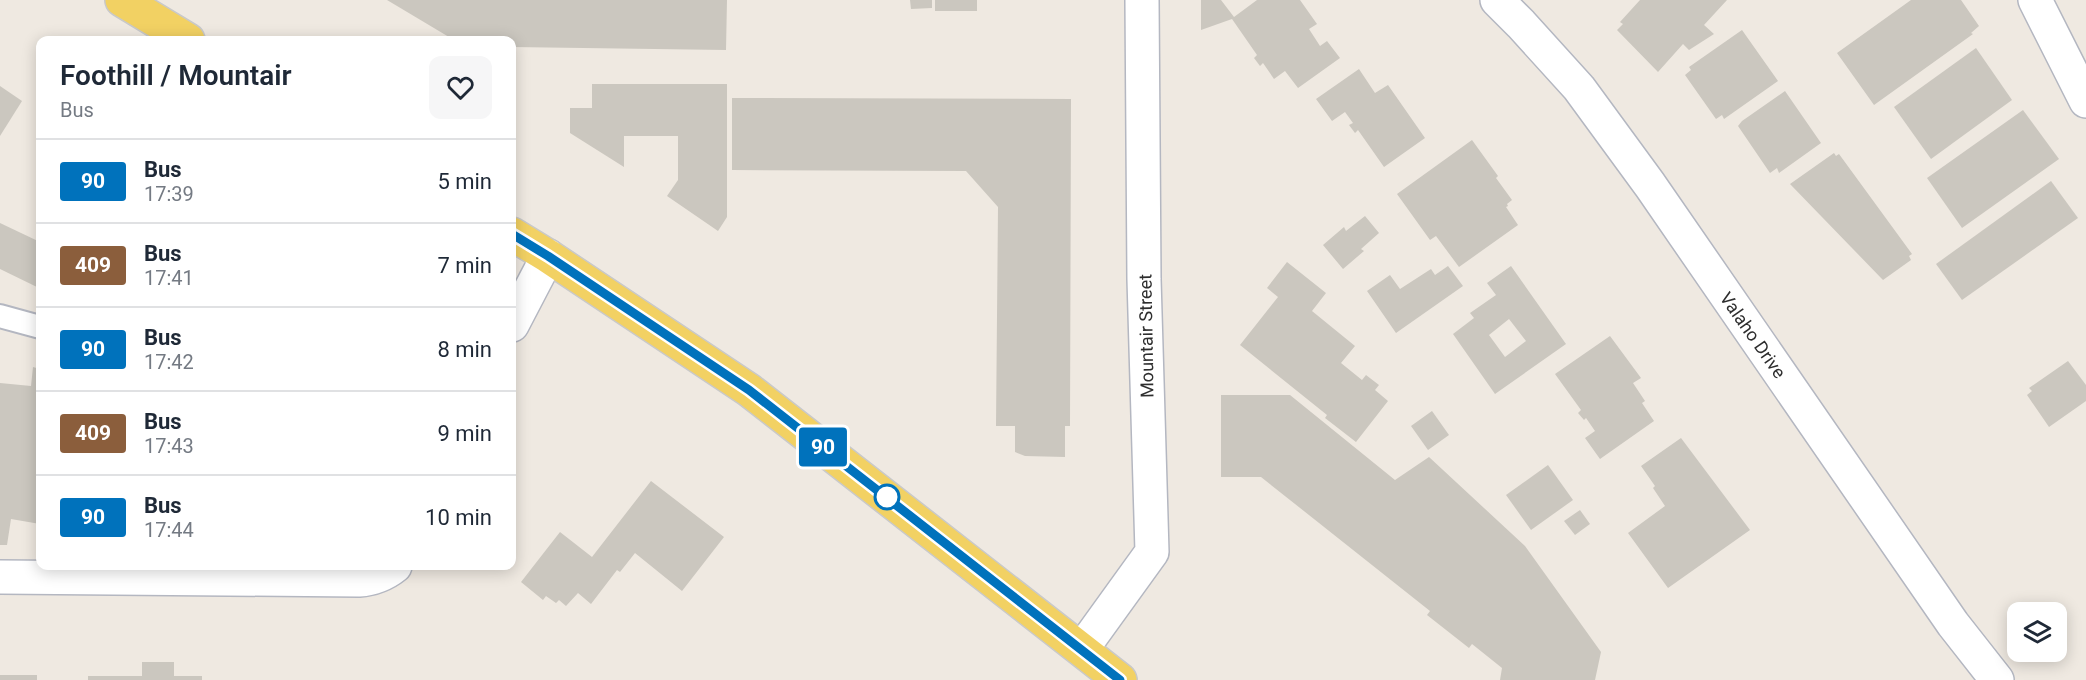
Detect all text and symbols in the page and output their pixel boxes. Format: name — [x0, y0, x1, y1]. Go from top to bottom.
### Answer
button: heart — [429, 56, 492, 119]
text: Foothill / Mountair — [60, 59, 292, 92]
text: Bus — [60, 98, 94, 122]
text: Bus — [144, 157, 182, 182]
text: 90 — [81, 169, 105, 193]
text: 5 min — [437, 169, 492, 194]
text: 17:39 — [144, 182, 194, 206]
text: Bus — [144, 241, 182, 266]
text: 409 — [75, 253, 111, 277]
text: 7 min — [437, 253, 492, 278]
text: 17:41 — [144, 266, 194, 290]
street label: Mountair Street — [1134, 274, 1158, 398]
street label: Valaho Drive — [1716, 288, 1790, 382]
text: Bus — [144, 325, 182, 350]
text: 90 — [81, 337, 105, 361]
text: 8 min — [437, 337, 492, 362]
text: 17:42 — [144, 350, 194, 374]
text: Bus — [144, 409, 182, 434]
text: 409 — [75, 421, 111, 445]
text: 9 min — [437, 421, 492, 446]
line badge: 90 — [796, 428, 850, 466]
text: 17:43 — [144, 434, 194, 458]
text: 90 — [811, 435, 835, 459]
unlabelled marker — [874, 484, 900, 510]
text: Bus — [144, 493, 182, 518]
text: 90 — [81, 505, 105, 529]
text: 10 min — [425, 505, 492, 530]
text: 17:44 — [144, 518, 194, 542]
map controls — [2007, 602, 2067, 662]
button: layers — [2007, 602, 2067, 662]

